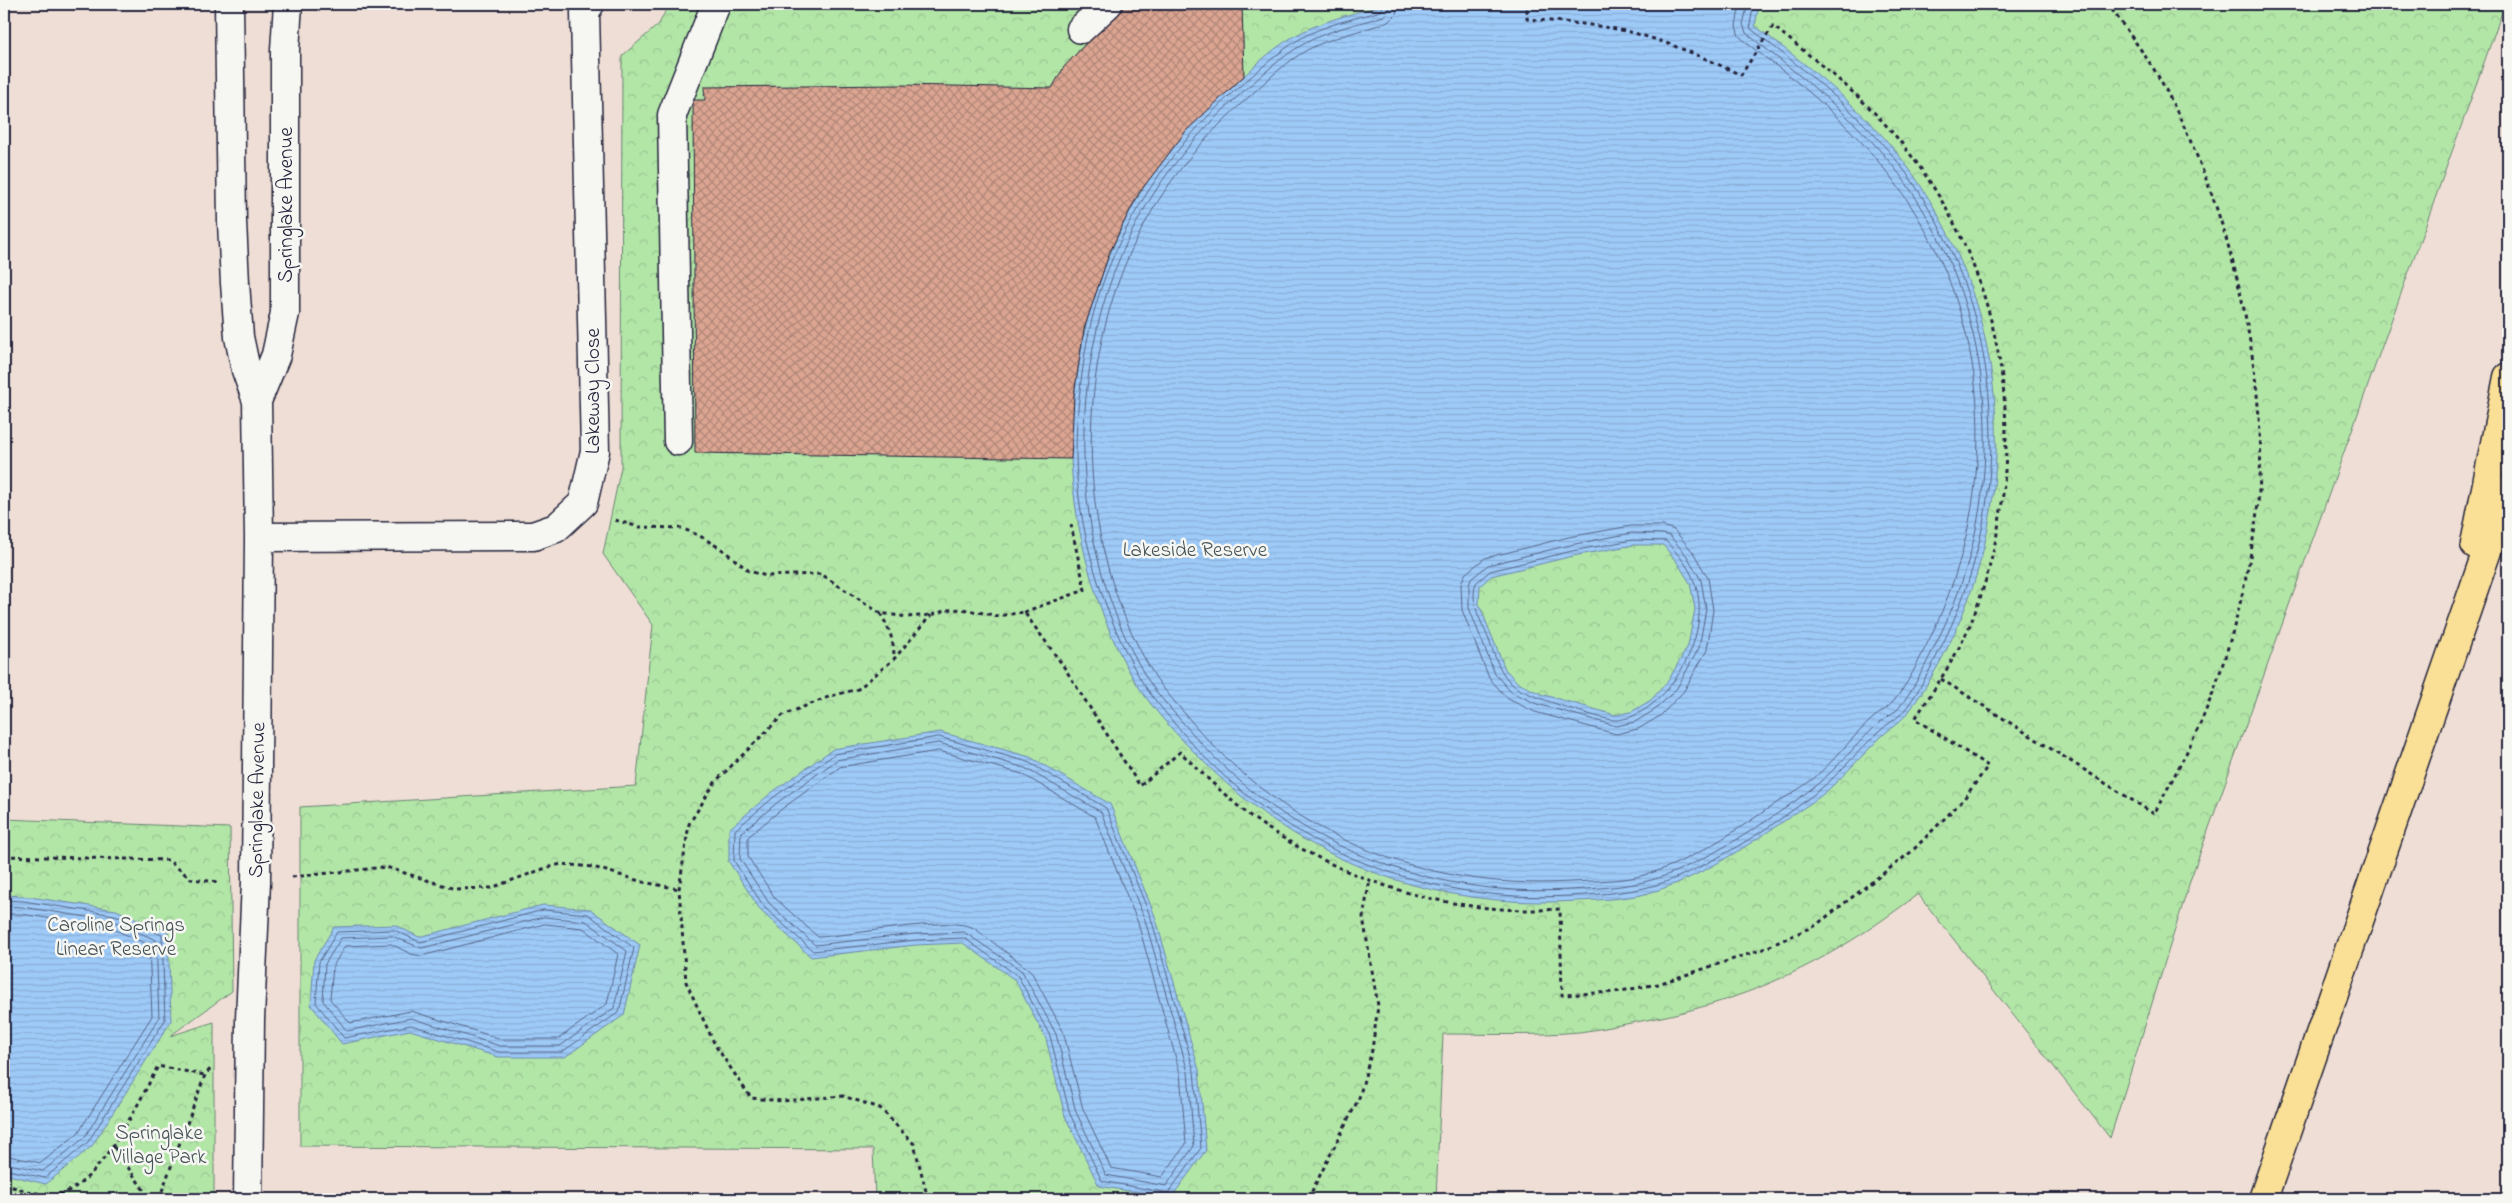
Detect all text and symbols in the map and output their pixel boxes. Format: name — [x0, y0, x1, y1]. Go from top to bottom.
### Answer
street label: Springlake Avenue — [272, 127, 304, 283]
street label: Lakeway Close — [579, 327, 611, 454]
park label: Lakeside Reserve — [1123, 536, 1268, 566]
street label: Springlake Avenue — [242, 721, 276, 878]
park label: Caroline Springs Linear Reserve — [47, 911, 185, 965]
park label: Springlake Village Park — [110, 1119, 207, 1175]

